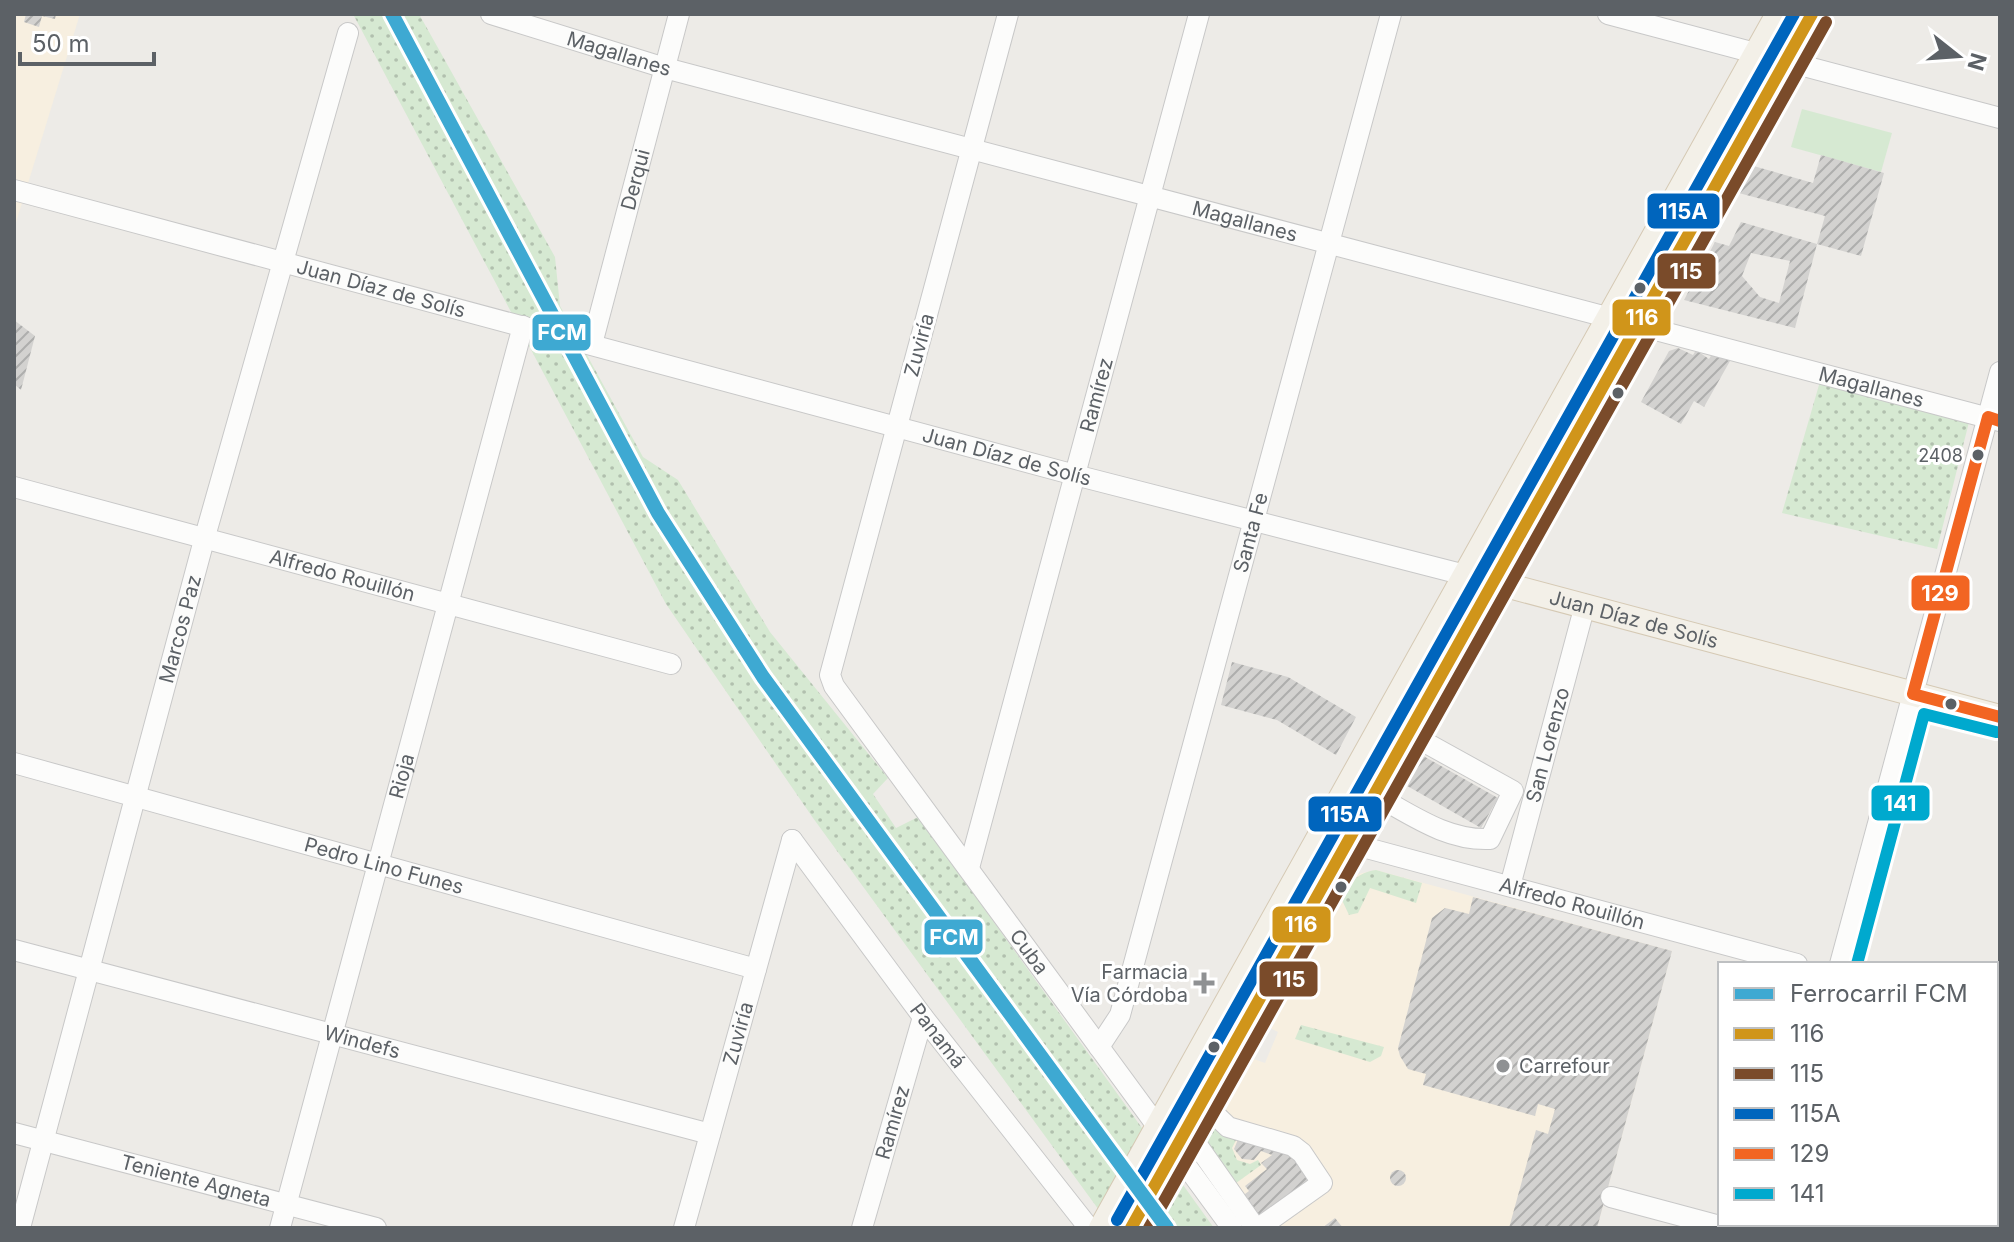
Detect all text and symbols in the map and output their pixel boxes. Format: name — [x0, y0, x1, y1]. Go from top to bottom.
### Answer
scale bar — [20, 16, 154, 66]
north arrow — [1918, 16, 1998, 96]
street label: Magallanes — [564, 26, 674, 81]
text: 50 m — [32, 29, 90, 58]
text: N — [1962, 50, 1992, 74]
street label: Derqui — [616, 146, 655, 213]
line badge: 115A — [1646, 192, 1721, 230]
street label: Magallanes — [1190, 196, 1300, 247]
text: 115A — [1658, 198, 1708, 224]
line badge: 115 — [1656, 252, 1717, 290]
street label: Juan Díaz de Solís — [294, 254, 468, 323]
text: 115 — [1669, 258, 1703, 284]
unlabelled marker — [1632, 280, 1648, 296]
line badge: 116 — [1611, 298, 1672, 337]
text: 116 — [1625, 304, 1659, 330]
street label: Zuviría — [899, 311, 939, 379]
line badge: FCM — [531, 313, 592, 352]
text: FCM — [537, 319, 587, 345]
street label: Ramírez — [1075, 355, 1118, 435]
street label: Magallanes — [1816, 362, 1927, 412]
unlabelled marker — [1610, 385, 1626, 401]
street label: Juan Díaz de Solís — [920, 423, 1094, 491]
place label: 2408 — [1918, 445, 1963, 466]
marker: 2408 — [1970, 447, 1986, 463]
street label: Santa Fe — [1228, 490, 1273, 575]
street label: Alfredo Rouillón — [267, 544, 418, 606]
street label: Marcos Paz — [154, 572, 206, 686]
line badge: 129 — [1910, 574, 1971, 612]
text: 129 — [1921, 580, 1959, 606]
street label: Juan Díaz de Solís — [1547, 585, 1721, 653]
street label: San Lorenzo — [1521, 685, 1574, 805]
unlabelled marker — [1943, 696, 1959, 712]
street label: Rioja — [384, 751, 419, 801]
line badge: 141 — [1870, 784, 1931, 822]
text: 141 — [1883, 790, 1917, 816]
line badge: 115A — [1307, 795, 1383, 833]
text: 115A — [1320, 801, 1370, 827]
street label: Pedro Lino Funes — [302, 832, 466, 899]
street label: Alfredo Rouillón — [1497, 872, 1647, 934]
unlabelled marker — [1333, 879, 1349, 895]
line badge: 116 — [1271, 905, 1332, 944]
text: 116 — [1284, 911, 1318, 937]
line badge: FCM — [923, 918, 984, 956]
text: FCM — [929, 924, 979, 950]
street label: Cuba — [1005, 924, 1054, 979]
place label: Farmacia Vía Córdoba — [1071, 960, 1188, 1007]
line badge: 115 — [1258, 960, 1319, 998]
legend — [1718, 962, 1998, 1226]
text: 115 — [1272, 966, 1306, 992]
marker: Farmacia Vía Córdoba — [1195, 974, 1213, 992]
text: Ferrocarril FCM — [1790, 979, 1968, 1008]
street label: Zuviría — [718, 999, 758, 1068]
street label: Panamá — [905, 999, 971, 1073]
text: 116 — [1790, 1019, 1824, 1048]
street label: Windefs — [321, 1020, 403, 1064]
unlabelled marker — [1206, 1039, 1222, 1055]
place label: Carrefour — [1519, 1054, 1610, 1078]
marker: Carrefour — [1494, 1057, 1512, 1075]
text: 115 — [1790, 1059, 1824, 1088]
street label: Ramírez — [870, 1082, 915, 1162]
text: 115A — [1790, 1099, 1841, 1128]
text: 129 — [1790, 1139, 1829, 1168]
street label: Teniente Agneta — [118, 1150, 274, 1212]
text: 141 — [1790, 1179, 1825, 1208]

